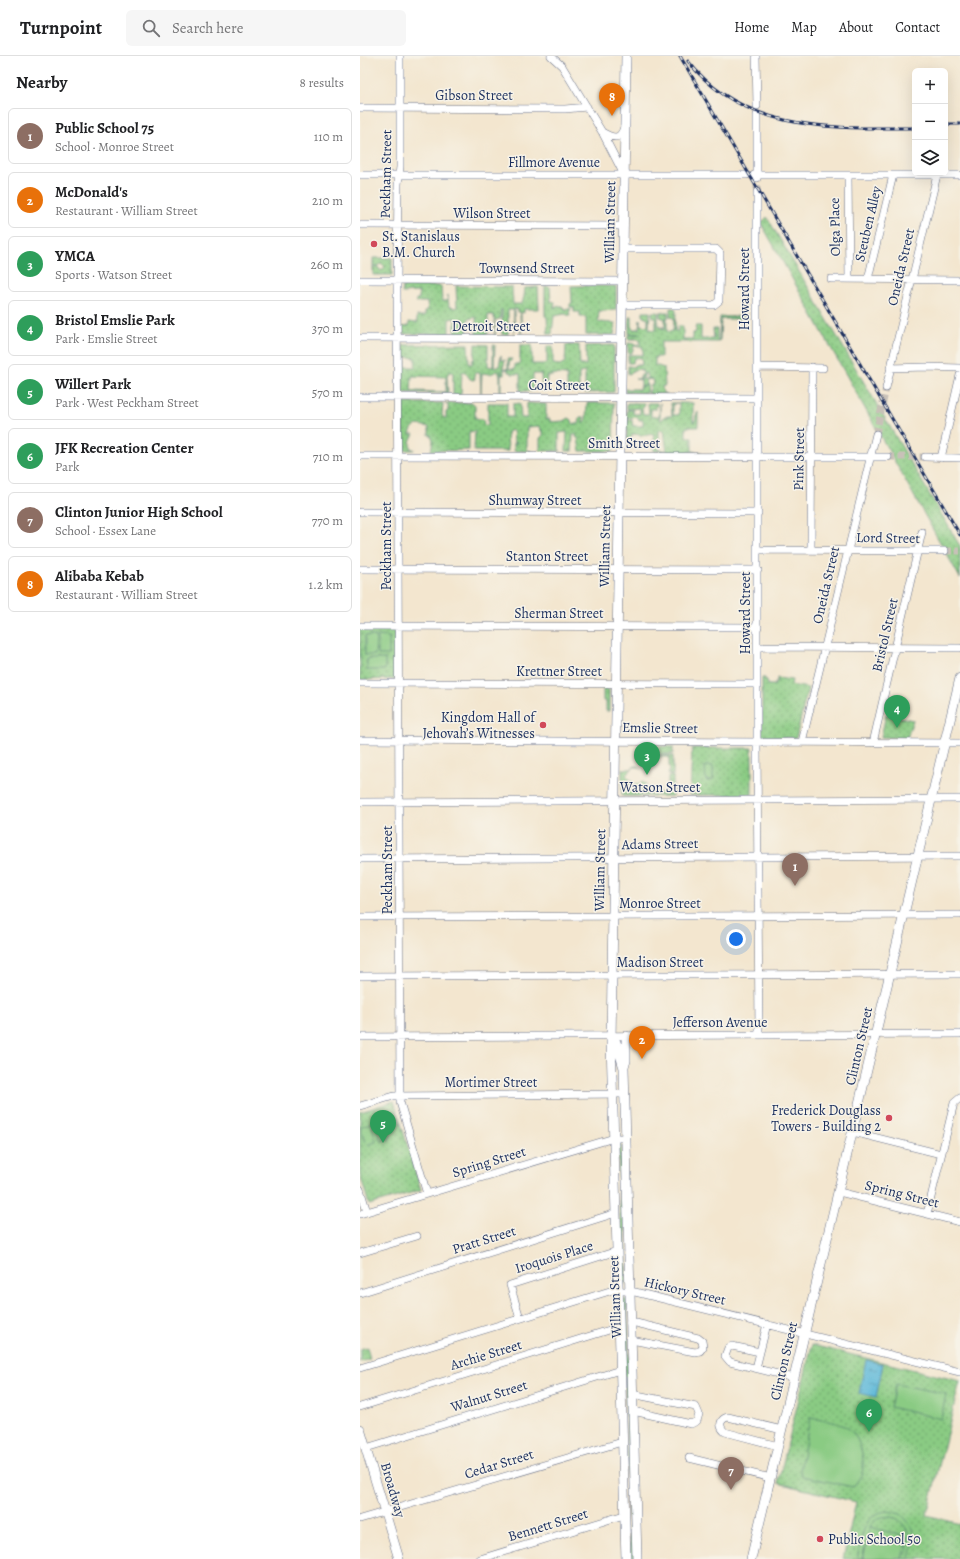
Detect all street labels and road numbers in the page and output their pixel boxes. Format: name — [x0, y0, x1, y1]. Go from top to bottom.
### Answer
street label: Gibson Street — [435, 86, 513, 105]
street label: Peckham Street — [376, 129, 396, 219]
street label: Fillmore Avenue — [508, 153, 600, 172]
street label: William Street — [600, 180, 620, 264]
street label: Steuben Alley — [850, 184, 886, 264]
street label: Olga Place — [825, 197, 845, 257]
street label: Wilson Street — [452, 204, 531, 223]
street label: Oneida Street — [883, 226, 919, 308]
street label: Howard Street — [735, 247, 754, 331]
street label: Townsend Street — [479, 259, 575, 278]
street label: Detroit Street — [452, 317, 531, 336]
street label: Coit Street — [528, 376, 590, 395]
street label: Pink Street — [789, 427, 809, 491]
street label: Smith Street — [588, 434, 660, 453]
street label: Shumway Street — [488, 491, 582, 510]
street label: Peckham Street — [377, 501, 396, 591]
street label: William Street — [595, 504, 615, 588]
street label: Lord Street — [856, 528, 921, 548]
street label: Oneida Street — [808, 544, 844, 626]
street label: Stanton Street — [506, 547, 589, 566]
street label: Howard Street — [736, 571, 755, 655]
street label: Bristol Street — [867, 596, 903, 674]
street label: Sherman Street — [514, 604, 604, 623]
street label: Krettner Street — [516, 662, 602, 681]
street label: Emslie Street — [622, 718, 699, 738]
street label: Watson Street — [619, 778, 701, 797]
street label: Peckham Street — [378, 825, 397, 915]
street label: William Street — [590, 828, 610, 912]
street label: Adams Street — [621, 834, 699, 854]
street label: Monroe Street — [619, 894, 701, 913]
street label: Madison Street — [616, 953, 704, 972]
street label: Clinton Street — [841, 1004, 877, 1087]
street label: Jefferson Avenue — [672, 1013, 768, 1032]
street label: Mortimer Street — [445, 1073, 538, 1092]
street label: Spring Street — [450, 1142, 528, 1182]
street label: Spring Street — [863, 1176, 942, 1213]
street label: Pratt Street — [450, 1221, 519, 1259]
street label: Iroquois Place — [513, 1236, 595, 1278]
street label: William Street — [604, 1255, 626, 1340]
street label: Hickory Street — [642, 1272, 728, 1310]
street label: Clinton Street — [766, 1319, 802, 1402]
street label: Archie Street — [447, 1335, 524, 1375]
street label: Walnut Street — [448, 1375, 530, 1417]
street label: Cedar Street — [462, 1444, 536, 1484]
street label: Broadway — [376, 1460, 410, 1521]
street label: Bennett Street — [506, 1504, 591, 1546]

